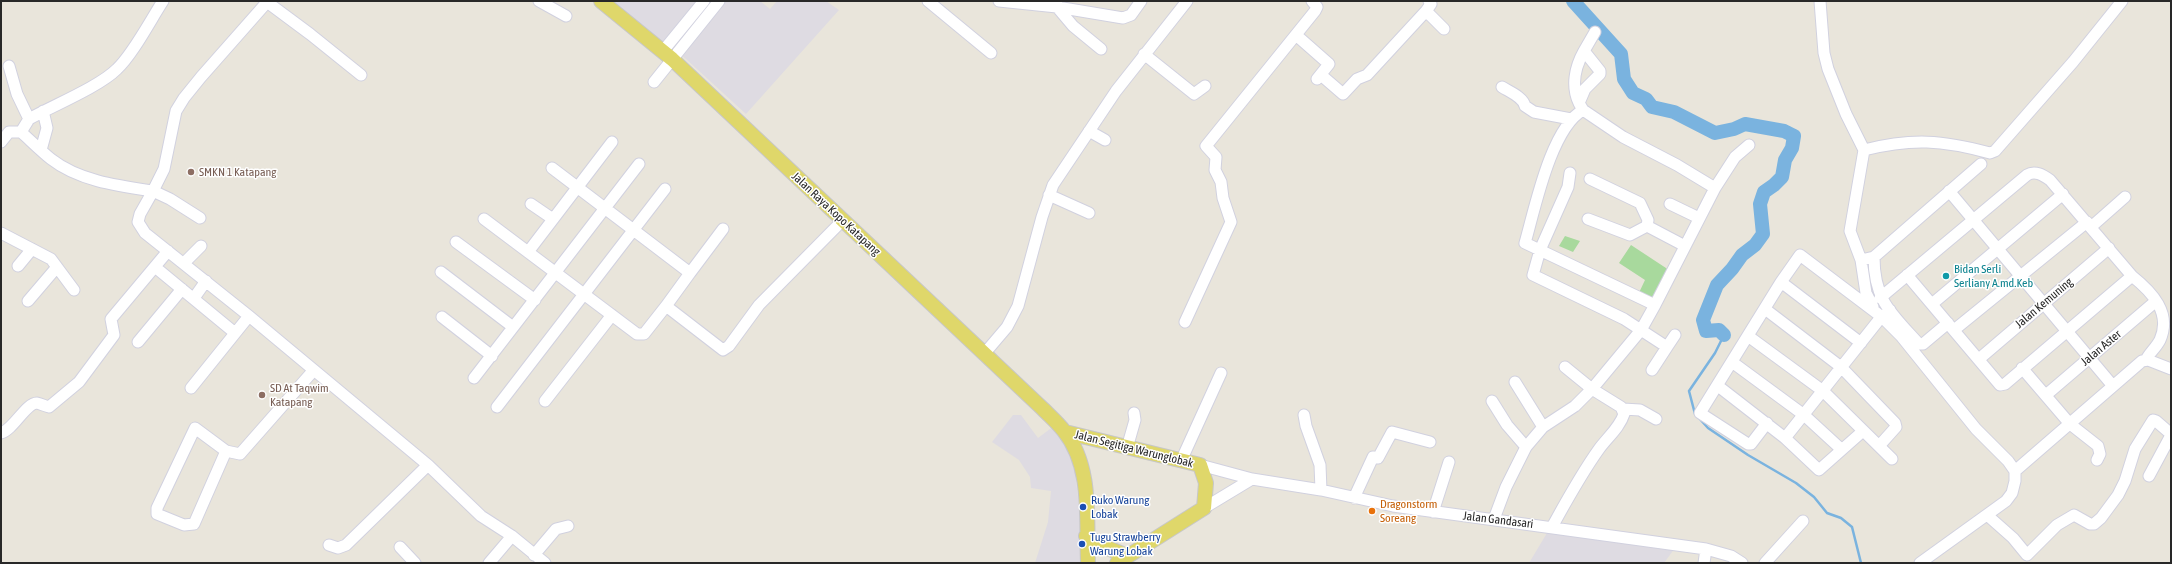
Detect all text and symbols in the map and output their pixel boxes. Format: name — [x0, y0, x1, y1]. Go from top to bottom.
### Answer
place label: SMKN 1 Katapang — [199, 165, 276, 179]
marker: SMKN 1 Katapang — [186, 167, 196, 177]
street label: Jalan Raya Kopo Katapang — [789, 169, 883, 259]
place label: Bidan Serli Serliany A.md.Keb — [1954, 262, 2033, 290]
marker: Bidan Serli Serliany A.md.Keb — [1941, 271, 1951, 281]
street label: Jalan Kemuning — [2012, 275, 2076, 331]
street label: Jalan Aster — [2078, 327, 2124, 369]
place label: SD At Taqwim Katapang — [270, 381, 329, 409]
marker: SD At Taqwim Katapang — [257, 390, 267, 400]
street label: Jalan Segitiga Warunglobak — [1073, 427, 1195, 471]
place label: Ruko Warung Lobak — [1091, 493, 1149, 521]
place label: Dragonstorm Soreang — [1380, 497, 1437, 525]
marker: Ruko Warung Lobak — [1078, 502, 1088, 512]
marker: Dragonstorm Soreang — [1367, 506, 1377, 516]
street label: Jalan Gandasari — [1462, 509, 1534, 531]
place label: Tugu Strawberry Warung Lobak — [1090, 530, 1161, 558]
marker: Tugu Strawberry Warung Lobak — [1077, 539, 1087, 549]

